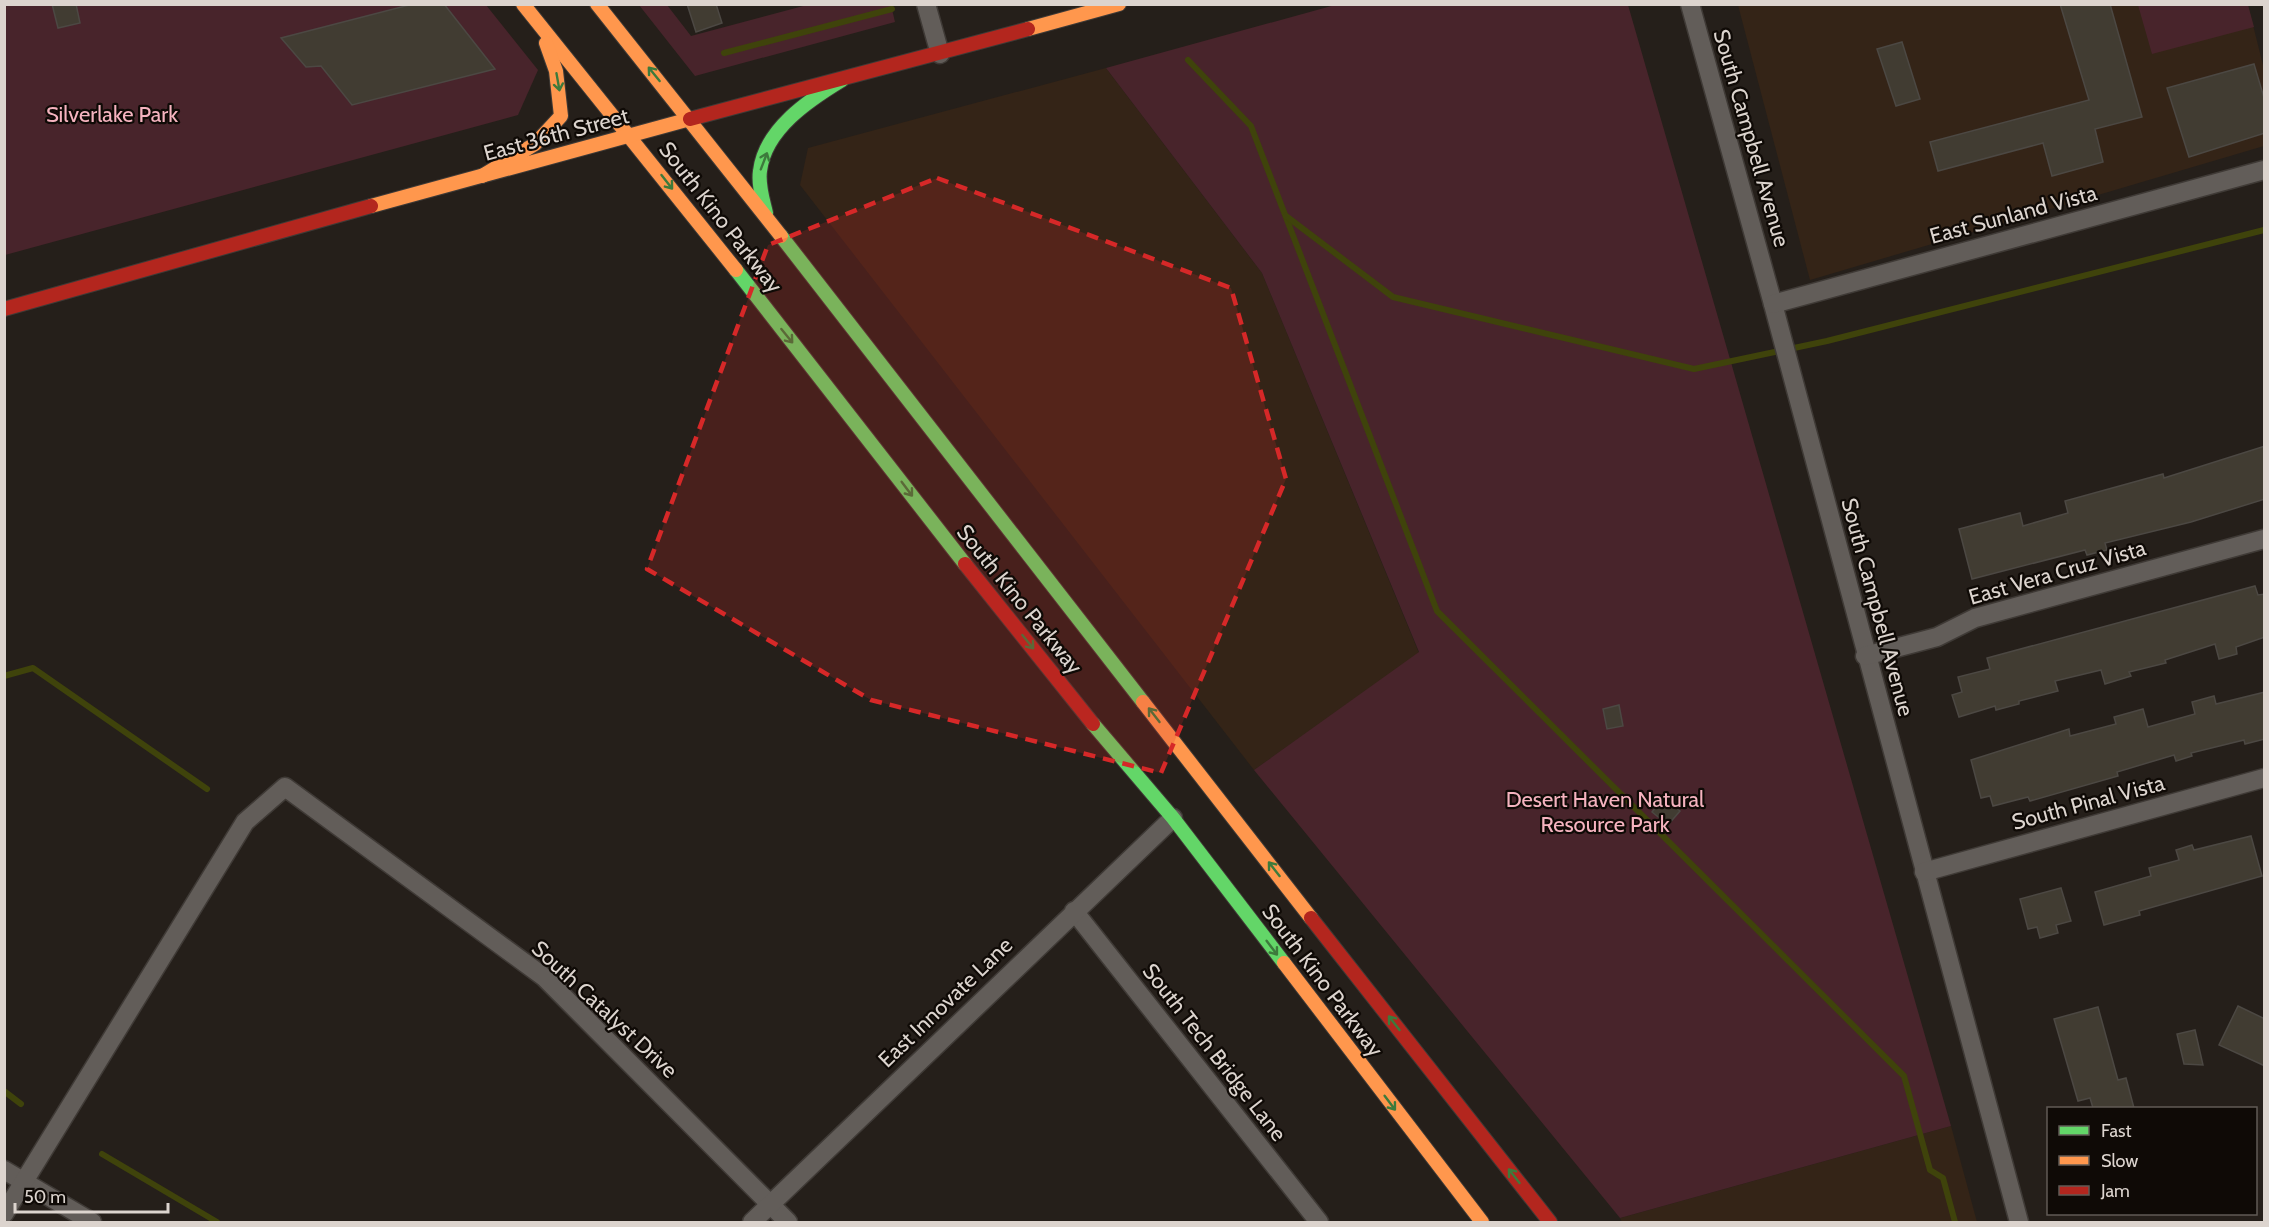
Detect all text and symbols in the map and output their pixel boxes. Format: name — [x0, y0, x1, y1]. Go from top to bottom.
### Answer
street label: South Campbell Avenue — [1708, 26, 1796, 250]
one-way arrow — [648, 66, 661, 82]
one-way arrow — [553, 72, 564, 92]
park label: Silverlake Park — [46, 101, 178, 128]
street label: East 36th Street — [480, 102, 632, 167]
street label: South Kino Parkway — [653, 136, 788, 298]
one-way arrow — [759, 152, 770, 170]
one-way arrow — [660, 174, 673, 190]
street label: East Sunland Vista — [1927, 179, 2100, 250]
one-way arrow — [780, 327, 793, 343]
one-way arrow — [901, 481, 913, 497]
street label: South Campbell Avenue — [1835, 495, 1920, 719]
street label: South Kino Parkway — [951, 519, 1088, 680]
street label: East Vera Cruz Vista — [1965, 534, 2149, 611]
one-way arrow — [1021, 634, 1034, 650]
one-way arrow — [1148, 708, 1160, 724]
street label: South Pinal Vista — [2009, 769, 2168, 836]
park label: Desert Haven Natural Resource Park — [1506, 786, 1705, 838]
one-way arrow — [1268, 861, 1281, 877]
street label: South Kino Parkway — [1256, 899, 1389, 1062]
street label: East Innovate Lane — [873, 932, 1018, 1073]
street label: South Catalyst Drive — [526, 935, 683, 1084]
one-way arrow — [1265, 940, 1278, 956]
street label: South Tech Bridge Lane — [1137, 958, 1292, 1147]
one-way arrow — [1388, 1015, 1401, 1031]
one-way arrow — [1384, 1095, 1397, 1111]
legend — [2047, 1107, 2257, 1215]
text: Fast — [2101, 1120, 2132, 1142]
text: Slow — [2101, 1150, 2138, 1172]
one-way arrow — [1508, 1169, 1521, 1185]
scale bar — [15, 1176, 168, 1214]
text: Jam — [2100, 1180, 2130, 1202]
text: 50 m — [24, 1186, 66, 1208]

